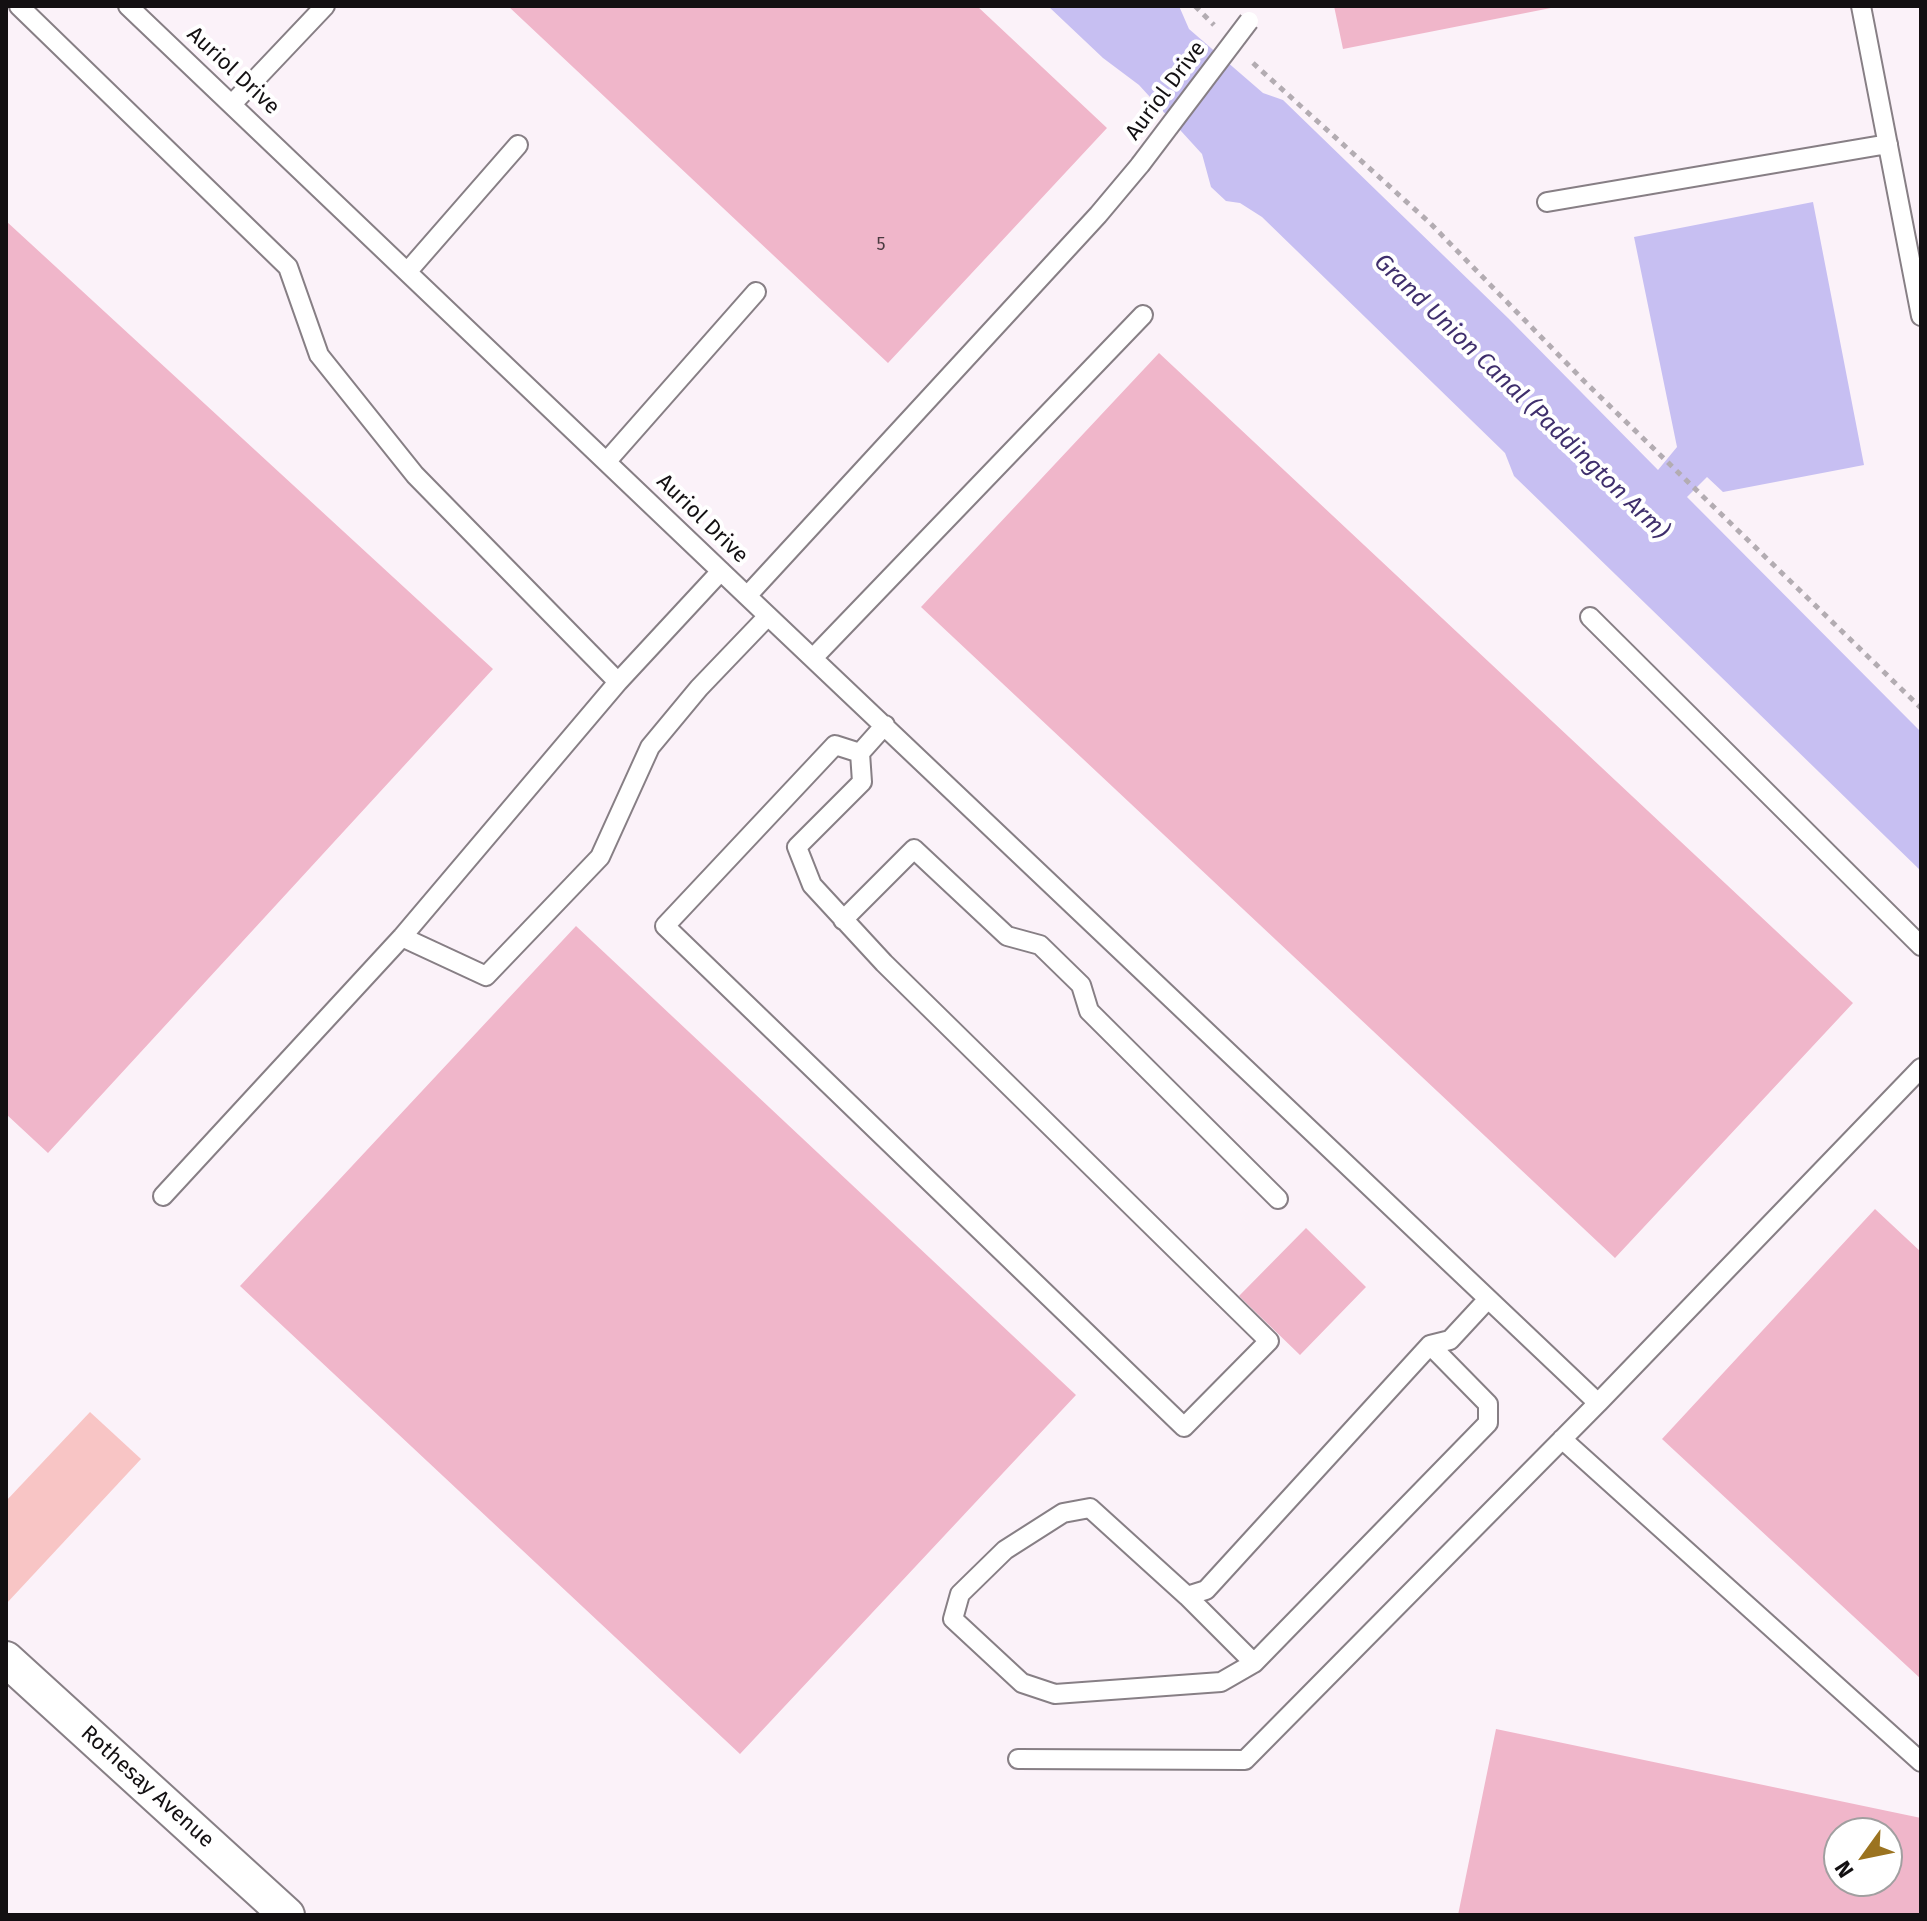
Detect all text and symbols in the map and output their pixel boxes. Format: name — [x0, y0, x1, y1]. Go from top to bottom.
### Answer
street label: Auriol Drive — [181, 22, 285, 120]
street label: Auriol Drive — [1120, 36, 1212, 146]
house number: 5 — [876, 234, 886, 256]
water label: Grand Union Canal (Paddington Arm) — [1368, 248, 1674, 546]
street label: Auriol Drive — [651, 469, 753, 569]
street label: Rothesay Avenue — [75, 1720, 219, 1854]
north arrow — [1823, 1817, 1903, 1897]
text: N — [1829, 1856, 1859, 1883]

